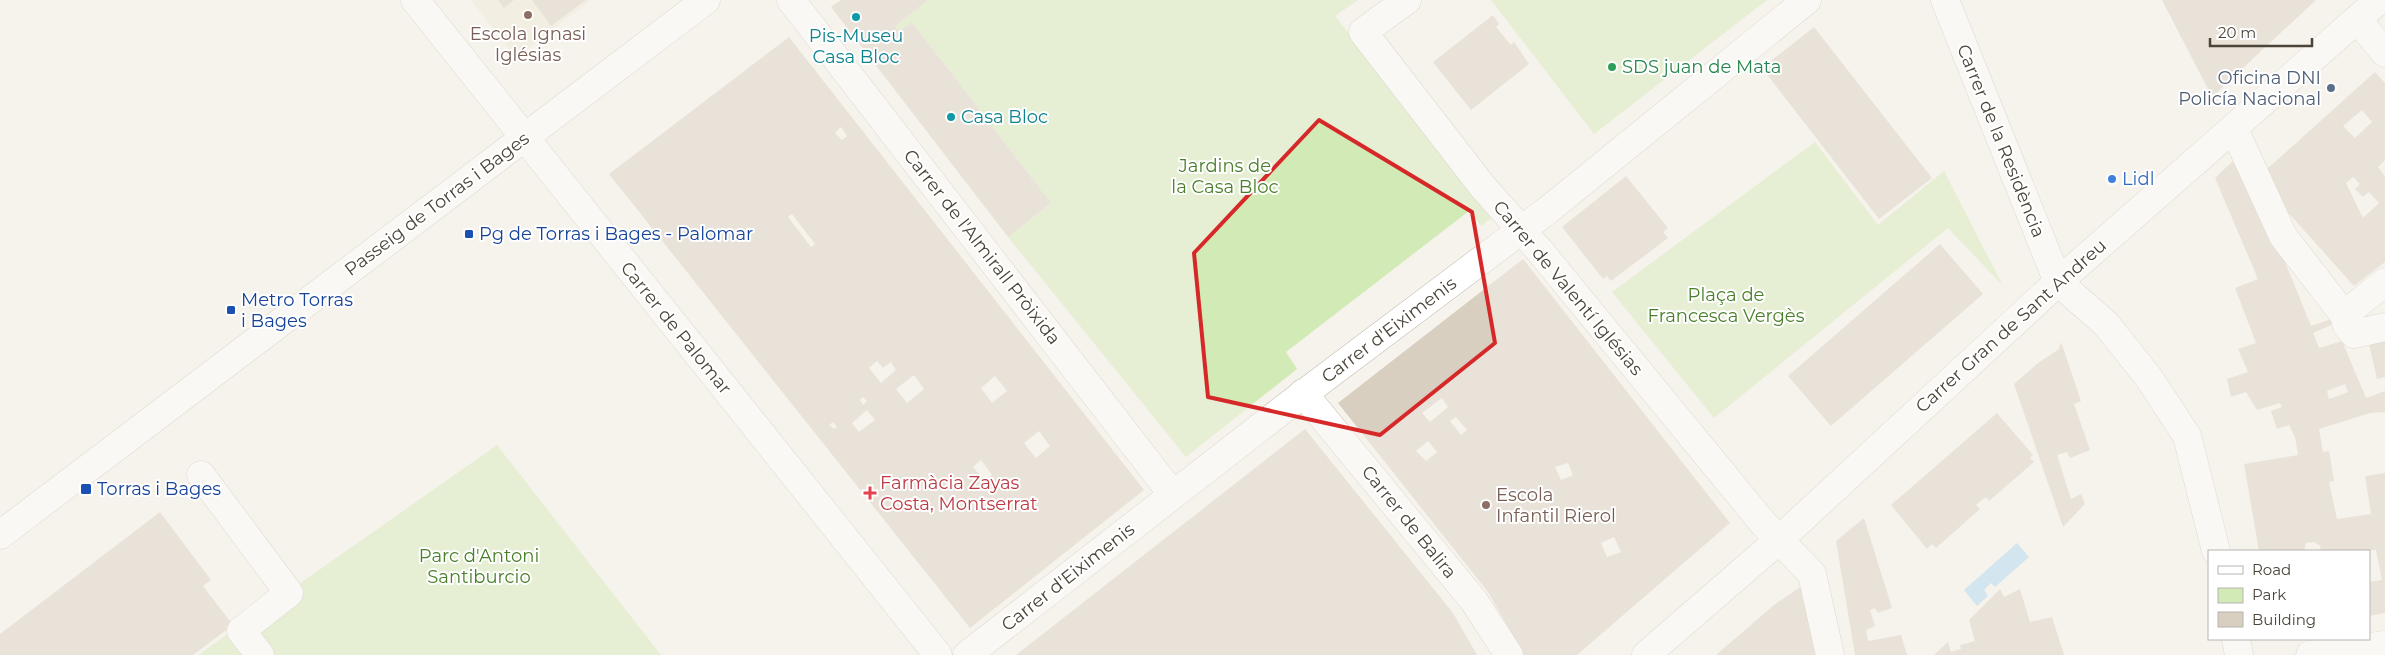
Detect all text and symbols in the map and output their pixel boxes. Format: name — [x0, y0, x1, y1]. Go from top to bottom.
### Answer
marker: Escola Ignasi Iglésias — [522, 9, 534, 21]
marker: Pis-Museu Casa Bloc — [850, 11, 862, 23]
scale bar — [2210, 15, 2312, 47]
place label: Escola Ignasi Iglésias — [470, 23, 586, 66]
text: 20 m — [2218, 23, 2256, 42]
place label: Pis-Museu Casa Bloc — [809, 25, 903, 68]
street label: Carrer de la Residència — [1952, 41, 2050, 241]
place label: SDS juan de Mata — [1622, 56, 1781, 78]
marker: SDS juan de Mata — [1606, 61, 1618, 73]
place label: Oficina DNI Policía Nacional — [2178, 67, 2321, 110]
marker: Oficina DNI Policía Nacional — [2325, 82, 2337, 94]
place label: Casa Bloc — [961, 106, 1048, 128]
marker: Casa Bloc — [945, 111, 957, 123]
street label: Passeig de Torras i Bages — [340, 127, 534, 281]
street label: Carrer de l'Almirall Pròixida — [899, 145, 1065, 349]
park label: Jardins de la Casa Bloc — [1171, 155, 1279, 198]
place label: Lidl — [2122, 168, 2155, 190]
marker: Lidl — [2106, 173, 2118, 185]
street label: Carrer de Valentí Iglésias — [1488, 196, 1648, 380]
place label: Pg de Torras i Bages - Palomar — [479, 223, 753, 245]
marker: Pg de Torras i Bages - Palomar — [463, 228, 475, 240]
street label: Carrer Gran de Sant Andreu — [1911, 235, 2111, 417]
street label: Carrer de Palomar — [616, 257, 736, 399]
street label: Carrer d'Eiximenis — [1317, 272, 1461, 388]
park label: Plaça de Francesca Vergès — [1647, 284, 1805, 327]
place label: Metro Torras i Bages — [241, 289, 353, 332]
marker: Metro Torras i Bages — [225, 304, 237, 316]
street label: Carrer de Balira — [1357, 461, 1461, 583]
place label: Farmàcia Zayas Costa, Montserrat — [880, 472, 1038, 515]
place label: Torras i Bages — [97, 478, 221, 500]
marker: Torras i Bages — [79, 482, 93, 496]
place label: Escola Infantil Rierol — [1496, 484, 1616, 527]
marker: Farmàcia Zayas Costa, Montserrat — [864, 487, 876, 499]
marker: Escola Infantil Rierol — [1480, 499, 1492, 511]
street label: Carrer d'Eiximenis — [997, 518, 1139, 636]
park label: Parc d'Antoni Santiburcio — [419, 545, 539, 588]
legend — [2208, 550, 2370, 640]
text: Road — [2252, 560, 2291, 579]
text: Park — [2252, 585, 2286, 604]
text: Building — [2252, 610, 2316, 629]

